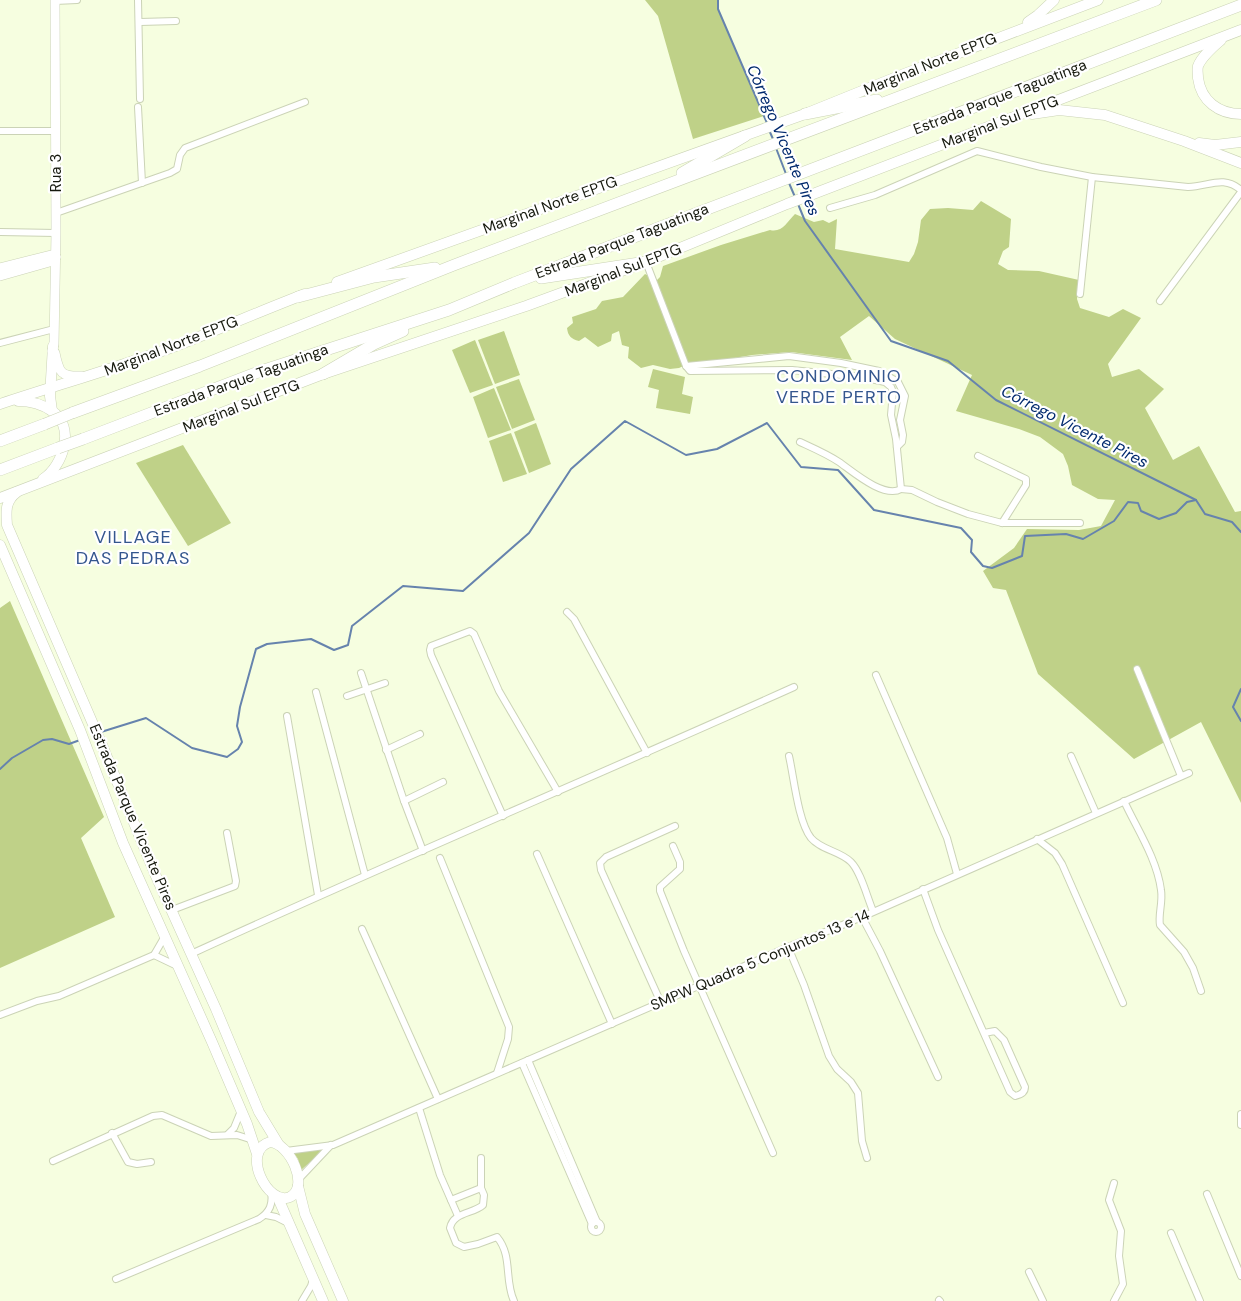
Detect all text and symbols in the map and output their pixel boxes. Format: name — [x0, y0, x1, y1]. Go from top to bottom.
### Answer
street label: Marginal Norte EPTG — [861, 28, 999, 100]
street label: Estrada Parque Taguatinga — [910, 55, 1090, 139]
water label: Córrego Vicente Pires — [742, 61, 825, 219]
street label: Marginal Sul EPTG — [939, 91, 1061, 153]
street label: Rua 3 — [46, 154, 66, 192]
street label: Marginal Norte EPTG — [480, 171, 620, 239]
street label: Estrada Parque Taguatinga — [532, 199, 712, 283]
street label: Marginal Sul EPTG — [562, 239, 684, 301]
street label: Marginal Norte EPTG — [101, 311, 241, 381]
street label: Estrada Parque Taguatinga — [151, 339, 331, 421]
district label: CONDOMINIO VERDE PERTO — [776, 364, 902, 409]
street label: Marginal Sul EPTG — [180, 375, 302, 437]
water label: Córrego Vicente Pires — [998, 380, 1152, 473]
district label: VILLAGE DAS PEDRAS — [76, 525, 190, 570]
street label: Estrada Parque Vicente Pires — [85, 721, 181, 913]
street label: SMPW Quadra 5 Conjuntos 13 e 14 — [647, 905, 873, 1015]

